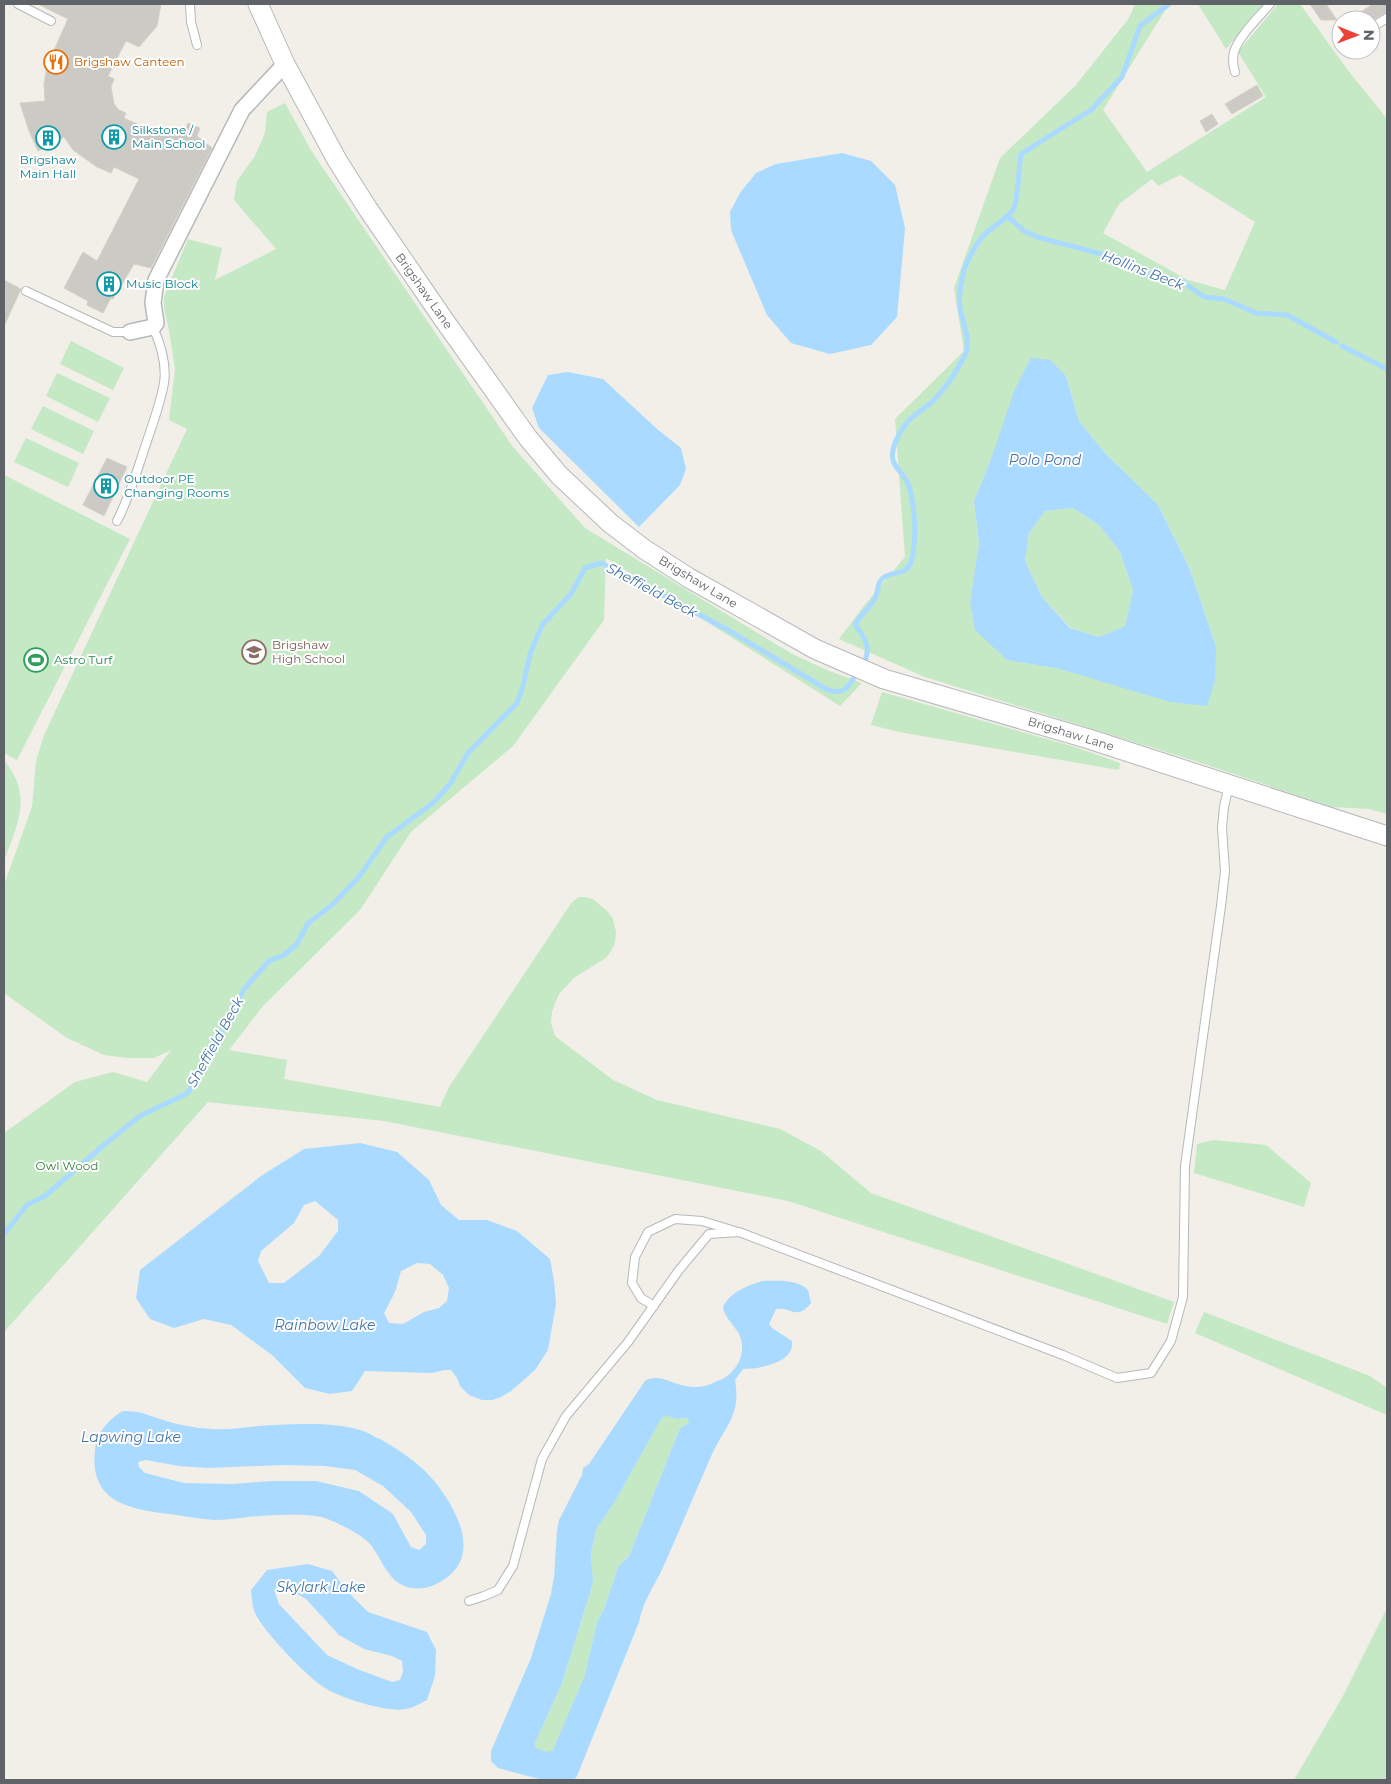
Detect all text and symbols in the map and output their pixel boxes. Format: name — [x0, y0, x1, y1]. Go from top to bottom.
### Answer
north arrow — [1331, 10, 1381, 60]
text: N — [1360, 29, 1378, 41]
restaurant icon: Brigshaw Canteen — [43, 49, 69, 75]
place label: Brigshaw Canteen — [74, 54, 185, 69]
place label: Silkstone / Main School — [132, 122, 205, 151]
building icon: Silkstone / Main School — [101, 124, 127, 150]
building icon: Brigshaw Main Hall — [35, 125, 61, 151]
place label: Brigshaw Main Hall — [20, 152, 77, 181]
water label: Hollins Beck — [1099, 246, 1187, 294]
street label: Brigshaw Lane — [393, 250, 456, 332]
building icon: Music Block — [96, 271, 122, 297]
place label: Music Block — [126, 276, 199, 291]
water label: Polo Pond — [1009, 451, 1082, 469]
place label: Outdoor PE Changing Rooms — [124, 471, 229, 500]
building icon: Outdoor PE Changing Rooms — [93, 473, 119, 499]
street label: Brigshaw Lane — [656, 552, 740, 611]
water label: Sheffield Beck — [603, 559, 701, 622]
place label: Brigshaw High School — [272, 637, 345, 666]
school or university icon: Brigshaw High School — [241, 639, 267, 665]
sports icon: Astro Turf — [23, 647, 49, 673]
place label: Astro Turf — [54, 652, 113, 667]
street label: Brigshaw Lane — [1026, 713, 1116, 754]
water label: Sheffield Beck — [183, 993, 248, 1090]
park label: Owl Wood — [36, 1158, 98, 1173]
water label: Rainbow Lake — [275, 1316, 375, 1334]
water label: Lapwing Lake — [81, 1428, 181, 1446]
water label: Skylark Lake — [276, 1578, 366, 1596]

